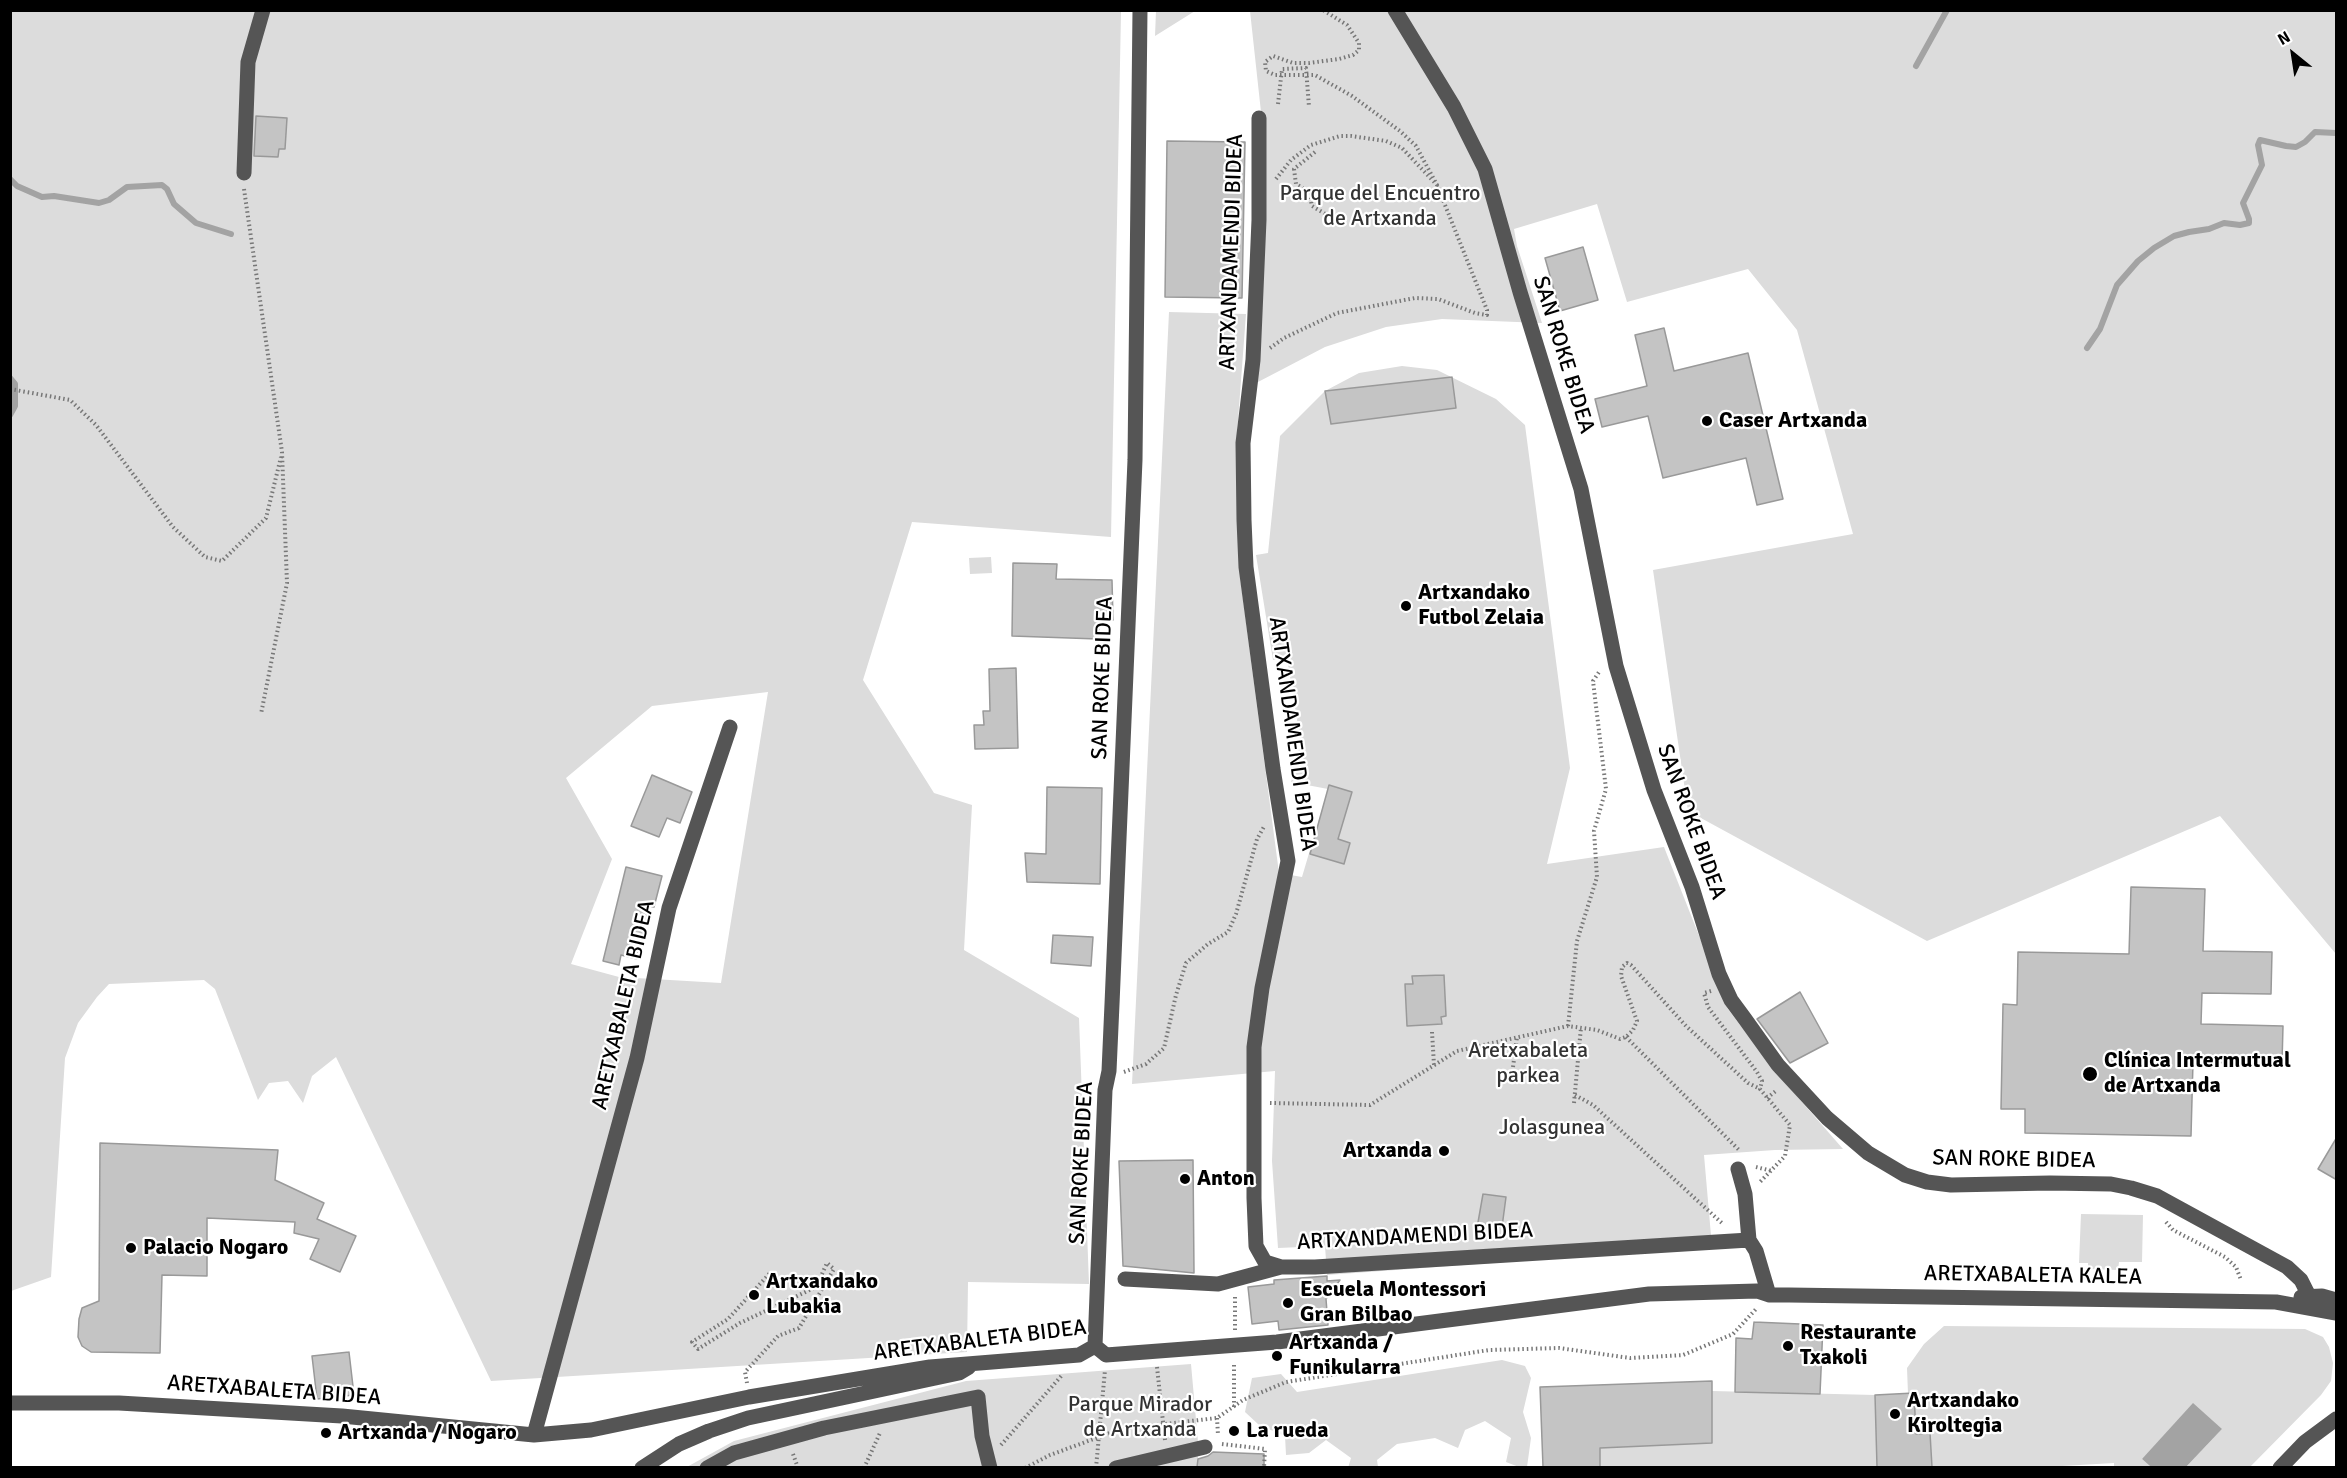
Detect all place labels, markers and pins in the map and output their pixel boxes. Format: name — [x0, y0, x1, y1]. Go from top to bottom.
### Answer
place label: Caser Artxanda — [1719, 408, 1867, 434]
marker: Caser Artxanda — [1700, 414, 1714, 428]
place label: Artxandako Futbol Zelaia — [1418, 580, 1544, 632]
marker: Artxandako Futbol Zelaia — [1399, 599, 1413, 613]
place label: Clínica Intermutual de Artxanda — [2104, 1048, 2291, 1100]
marker: Clínica Intermutual de Artxanda — [2081, 1065, 2099, 1083]
place label: Artxanda — [1343, 1138, 1432, 1164]
marker: Artxanda — [1437, 1144, 1451, 1158]
place label: Anton — [1197, 1166, 1255, 1192]
marker: Anton — [1178, 1172, 1192, 1186]
place label: Palacio Nogaro — [143, 1235, 288, 1261]
marker: Palacio Nogaro — [124, 1241, 138, 1255]
place label: Artxandako Lubakia — [766, 1269, 878, 1320]
place label: Escuela Montessori Gran Bilbao — [1300, 1277, 1486, 1328]
marker: Artxandako Lubakia — [747, 1288, 761, 1302]
marker: Escuela Montessori Gran Bilbao — [1281, 1296, 1295, 1310]
place label: Restaurante Txakoli — [1800, 1320, 1916, 1372]
place label: Artxanda / Funikularra — [1289, 1330, 1401, 1382]
marker: Restaurante Txakoli — [1781, 1339, 1795, 1353]
marker: Artxanda / Funikularra — [1270, 1349, 1284, 1363]
place label: Artxandako Kiroltegia — [1907, 1388, 2019, 1440]
marker: Artxandako Kiroltegia — [1888, 1407, 1902, 1421]
place label: La rueda — [1246, 1418, 1328, 1444]
place label: Artxanda / Nogaro — [338, 1420, 517, 1446]
marker: La rueda — [1227, 1424, 1241, 1438]
marker: Artxanda / Nogaro — [319, 1426, 333, 1440]

